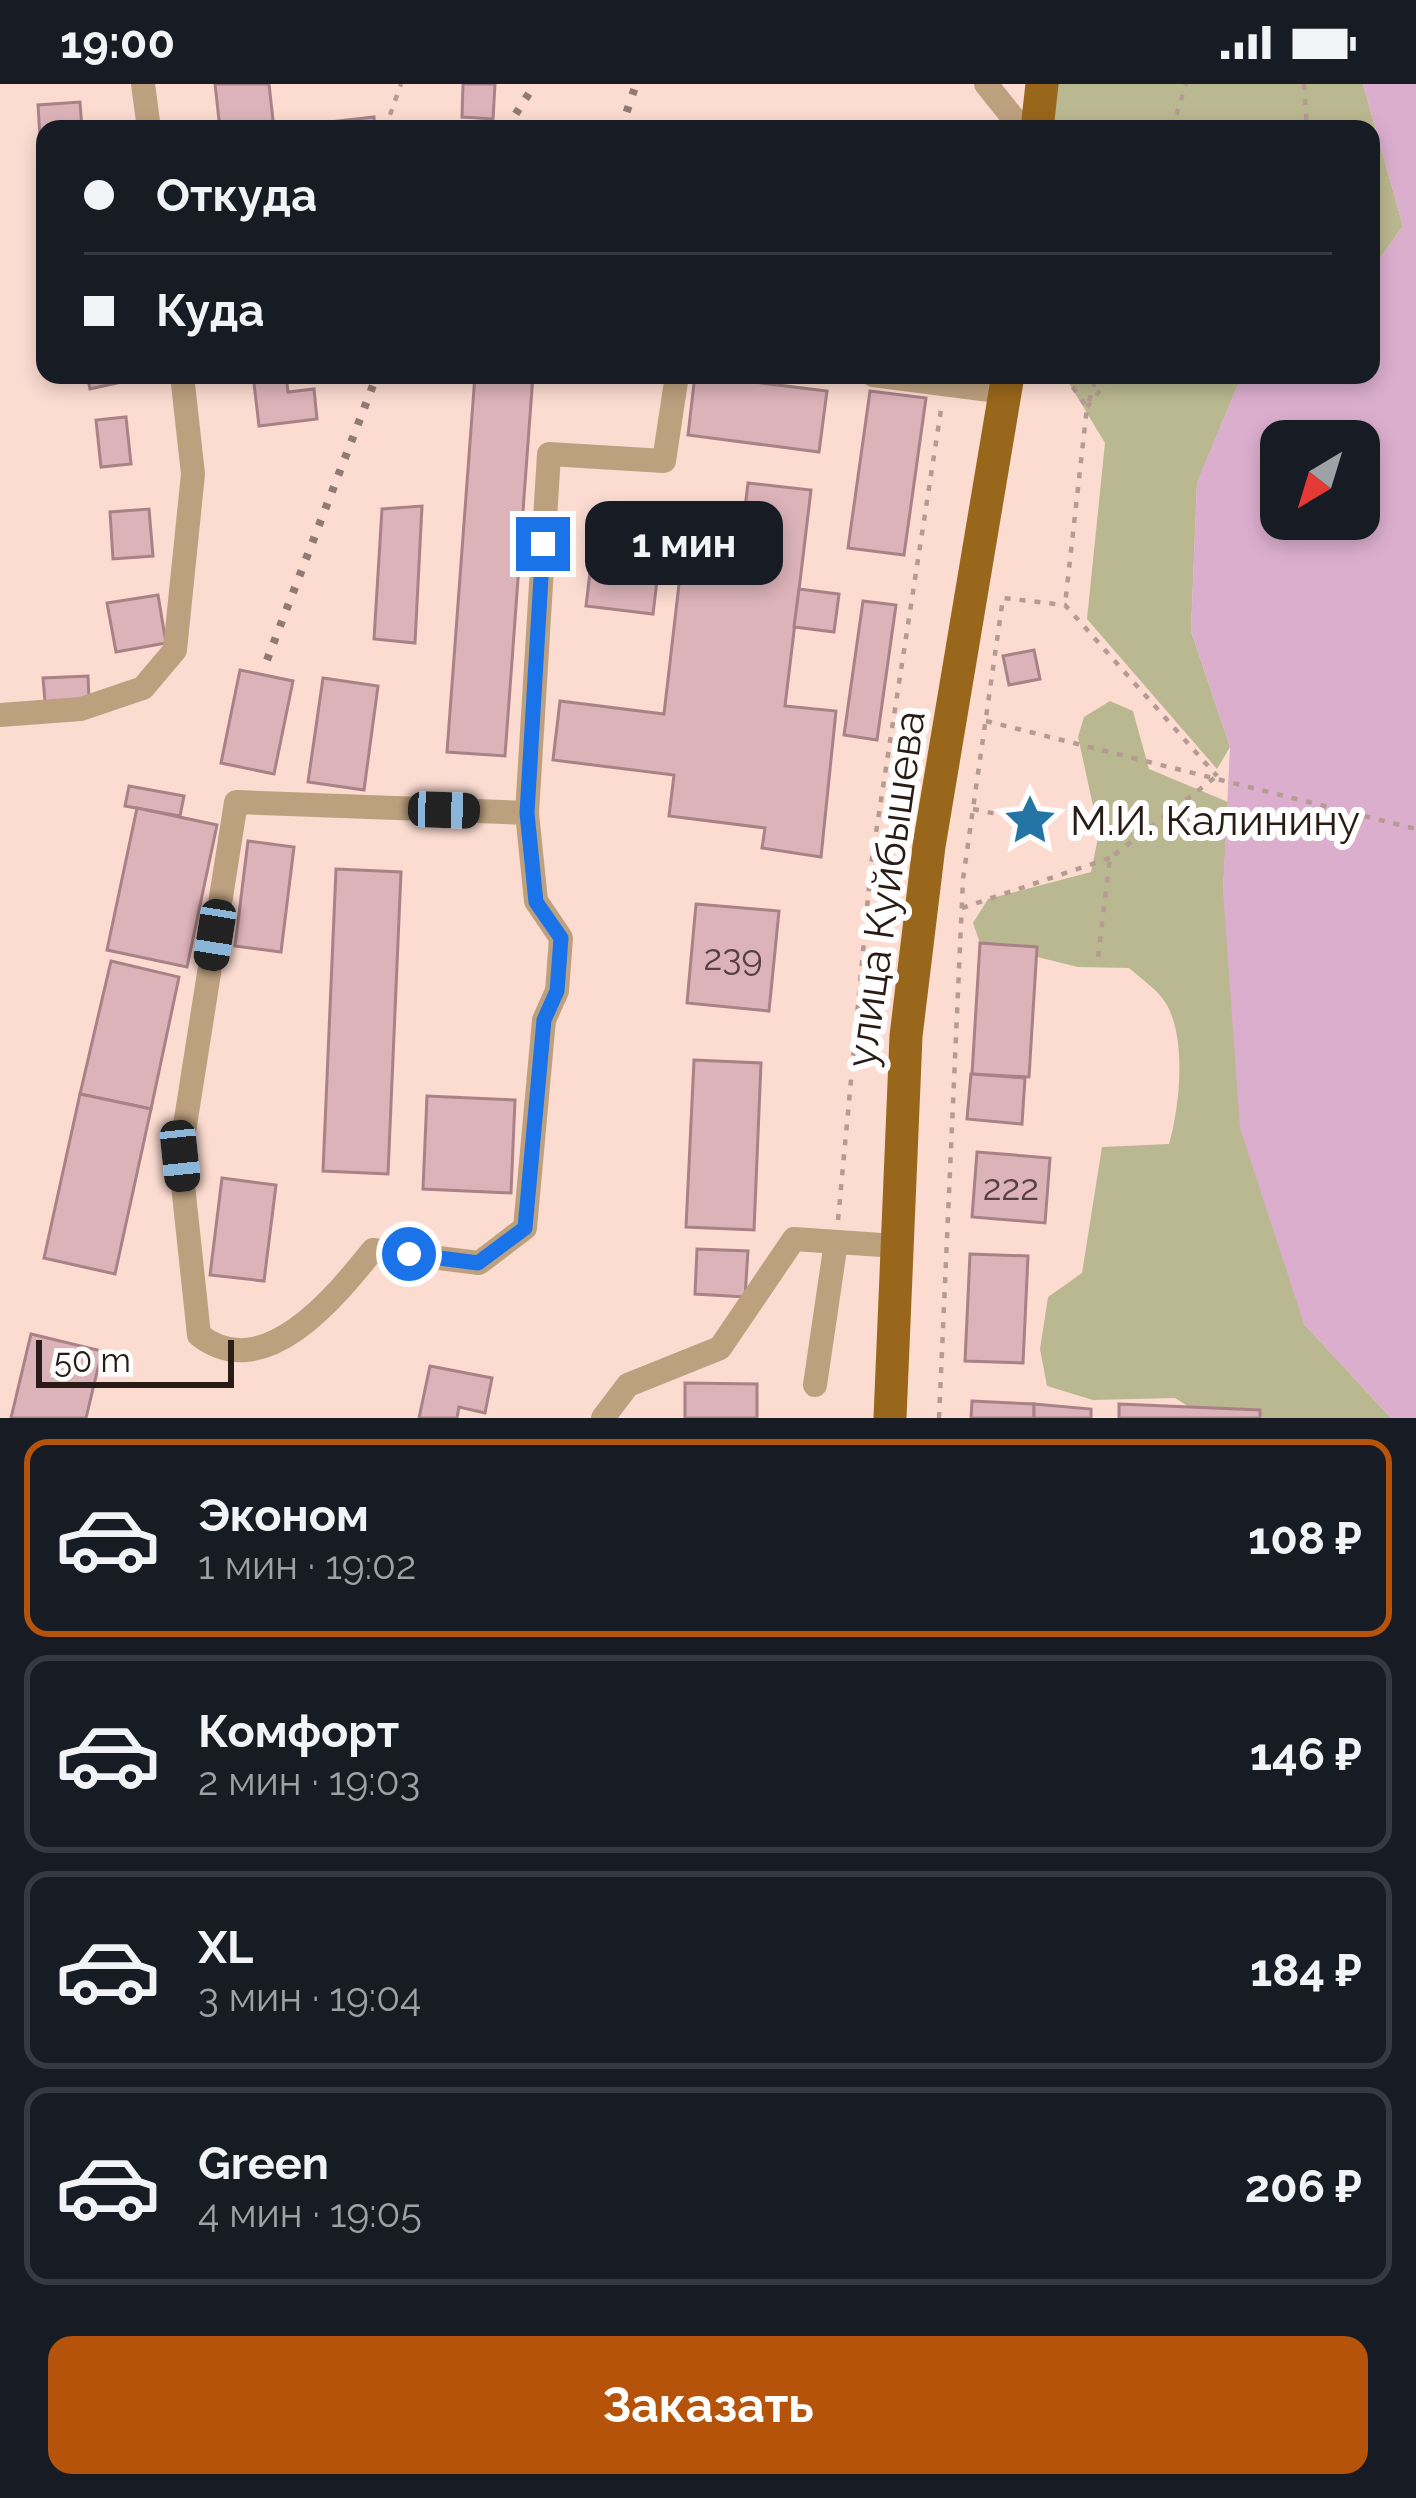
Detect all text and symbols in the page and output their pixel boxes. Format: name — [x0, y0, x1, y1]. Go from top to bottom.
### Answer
text: 19:00 — [60, 16, 175, 69]
text: Откуда — [156, 169, 317, 222]
text: Куда — [156, 284, 264, 337]
north arrow — [1260, 420, 1380, 540]
map controls — [1260, 420, 1380, 540]
callout: 1 мин — [585, 502, 783, 586]
route end — [516, 517, 570, 571]
text: 1 мин — [632, 520, 736, 566]
street label: улица Куйбышева — [836, 707, 935, 1071]
car — [407, 791, 481, 829]
place icon: М.И. Калинину — [1001, 791, 1059, 849]
place label: М.И. Калинину — [1070, 796, 1360, 845]
car — [192, 897, 238, 973]
house number: 239 — [703, 936, 763, 978]
car — [158, 1118, 202, 1194]
house number: 222 — [983, 1166, 1039, 1208]
route start — [382, 1227, 436, 1281]
scale bar — [36, 1334, 234, 1387]
text: 50 m — [54, 1341, 131, 1380]
icon: car — [54, 1484, 162, 1592]
text: Эконом — [198, 1489, 369, 1542]
text: 108 ₽ — [1248, 1512, 1362, 1565]
text: 1 мин · 19:02 — [198, 1542, 416, 1588]
icon: car — [54, 1700, 162, 1808]
text: Комфорт — [198, 1705, 399, 1758]
text: 146 ₽ — [1250, 1728, 1362, 1781]
text: 2 мин · 19:03 — [198, 1758, 420, 1804]
icon: car — [54, 1916, 162, 2024]
text: XL — [198, 1921, 253, 1974]
text: 184 ₽ — [1250, 1944, 1362, 1997]
text: 3 мин · 19:04 — [198, 1974, 421, 2020]
icon: car — [54, 2132, 162, 2240]
text: Green — [198, 2137, 329, 2190]
text: 206 ₽ — [1245, 2160, 1362, 2213]
text: 4 мин · 19:05 — [198, 2190, 422, 2236]
button: Заказать — [48, 2336, 1368, 2474]

